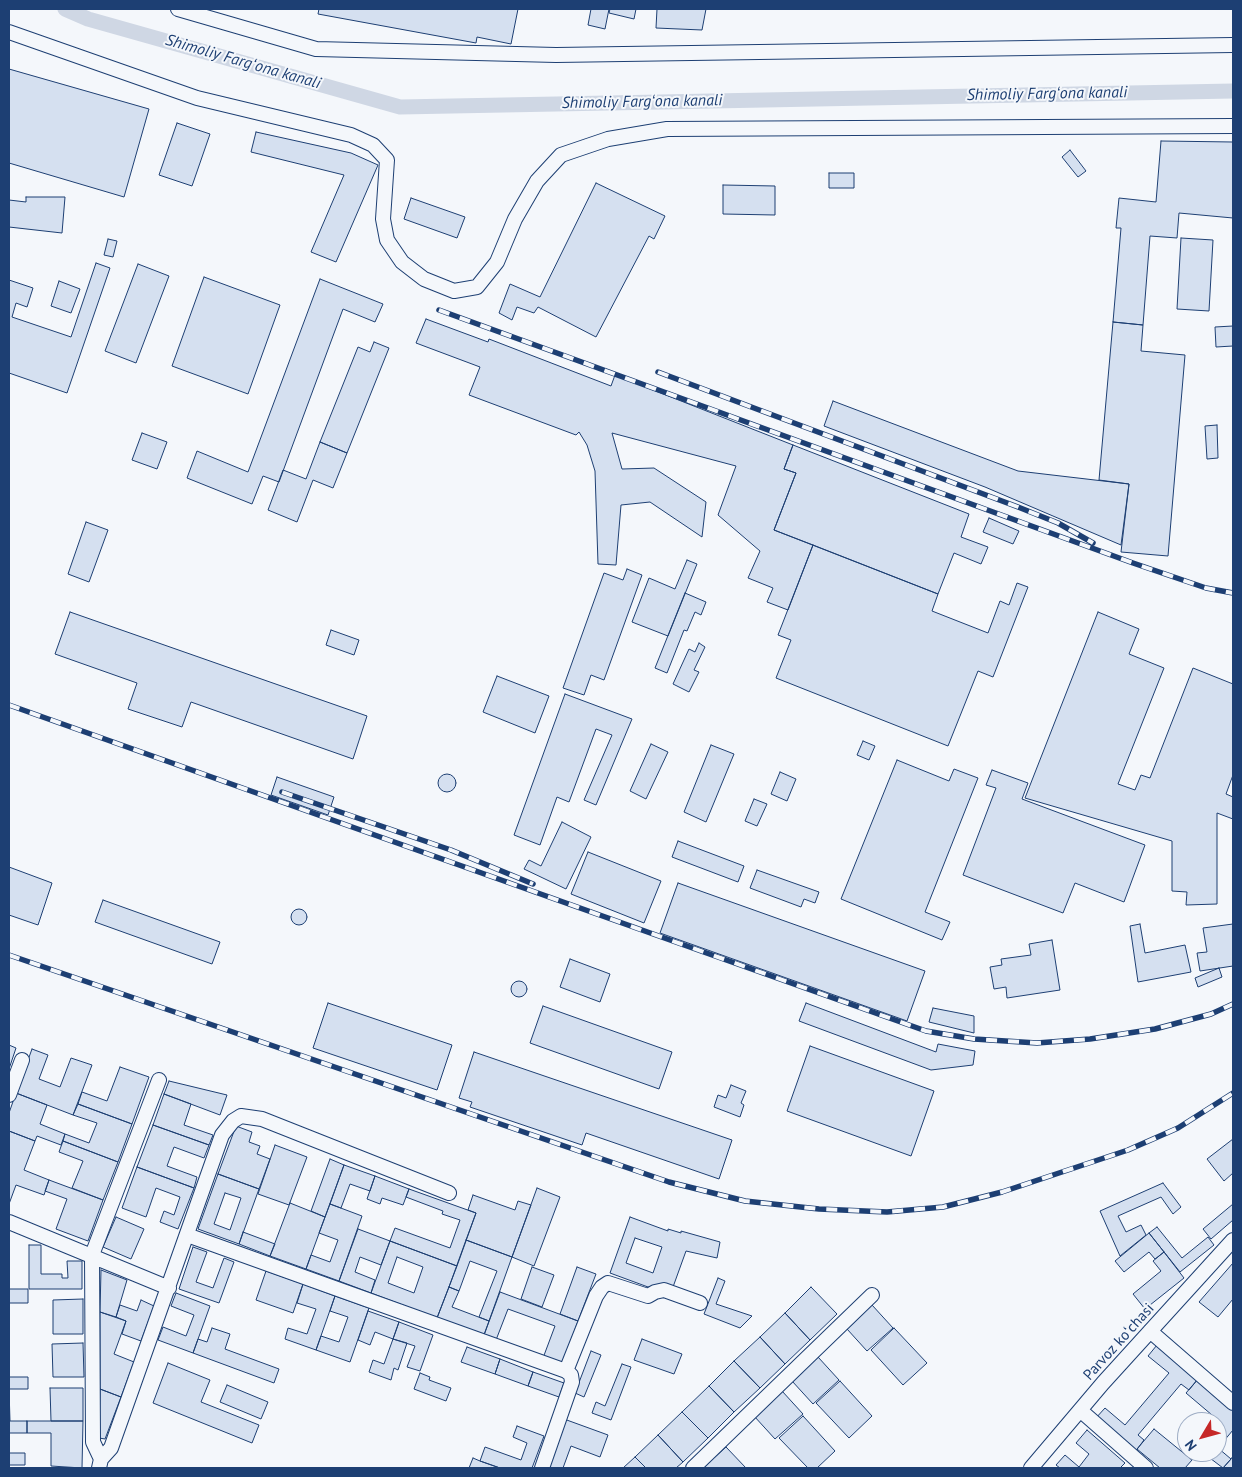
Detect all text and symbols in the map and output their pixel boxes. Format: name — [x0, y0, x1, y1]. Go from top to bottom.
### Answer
water label: Shimoliy Fargʻona kanali — [163, 31, 323, 93]
water label: Shimoliy Fargʻona kanali — [966, 83, 1128, 105]
water label: Shimoliy Fargʻona kanali — [561, 91, 723, 113]
street label: Parvoz koʻchasi — [1080, 1300, 1158, 1384]
north arrow — [1177, 1412, 1227, 1462]
text: N — [1181, 1436, 1201, 1455]

